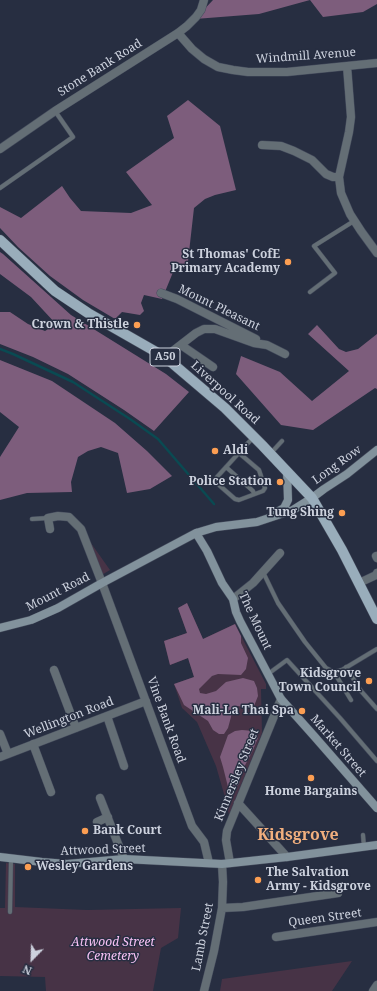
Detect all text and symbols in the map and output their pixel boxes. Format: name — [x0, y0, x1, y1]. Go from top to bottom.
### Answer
street label: Stone Bank Road — [55, 36, 145, 100]
street label: Windmill Avenue — [256, 45, 356, 67]
place label: St Thomas' CofE Primary Academy — [171, 248, 280, 276]
marker: St Thomas' CofE Primary Academy — [283, 257, 293, 267]
street label: Mount Pleasant — [176, 282, 262, 334]
place label: Crown & Thistle — [31, 318, 129, 332]
marker: Crown & Thistle — [132, 320, 142, 330]
road number: A50 — [150, 348, 180, 366]
street label: Liverpool Road — [188, 358, 262, 428]
street label: Long Row — [310, 442, 364, 488]
place label: Aldi — [223, 444, 248, 458]
marker: Aldi — [210, 446, 220, 456]
place label: Police Station — [189, 475, 272, 489]
marker: Police Station — [275, 477, 285, 487]
place label: Tung Shing — [266, 506, 334, 520]
marker: Tung Shing — [337, 508, 347, 518]
street label: Mount Road — [24, 570, 92, 614]
street label: The Mount — [235, 590, 275, 652]
place label: Kidsgrove Town Council — [279, 667, 361, 695]
street label: Vine Bank Road — [144, 675, 188, 765]
marker: Kidsgrove Town Council — [364, 676, 374, 686]
street label: Wellington Road — [22, 694, 116, 742]
place label: Mali-La Thai Spa — [193, 704, 294, 718]
marker: Mali-La Thai Spa — [297, 706, 307, 716]
street label: Market Street — [307, 712, 369, 780]
street label: Kinnersley Street — [212, 727, 262, 823]
marker: Home Bargains — [306, 773, 316, 783]
place label: Home Bargains — [265, 785, 357, 799]
place label: Bank Court — [93, 824, 162, 838]
district label: Kidsgrove — [257, 825, 339, 845]
marker: Bank Court — [80, 826, 90, 836]
street label: Attwood Street — [60, 841, 146, 859]
place label: Wesley Gardens — [36, 860, 133, 874]
marker: Wesley Gardens — [23, 862, 33, 872]
place label: The Salvation Army - Kidsgrove — [266, 866, 371, 894]
marker: The Salvation Army - Kidsgrove — [253, 875, 263, 885]
street label: Lamb Street — [189, 902, 217, 972]
street label: Queen Street — [288, 906, 362, 930]
park label: Attwood Street Cemetery — [71, 936, 155, 964]
north arrow — [12, 939, 52, 979]
text: N — [20, 962, 34, 979]

